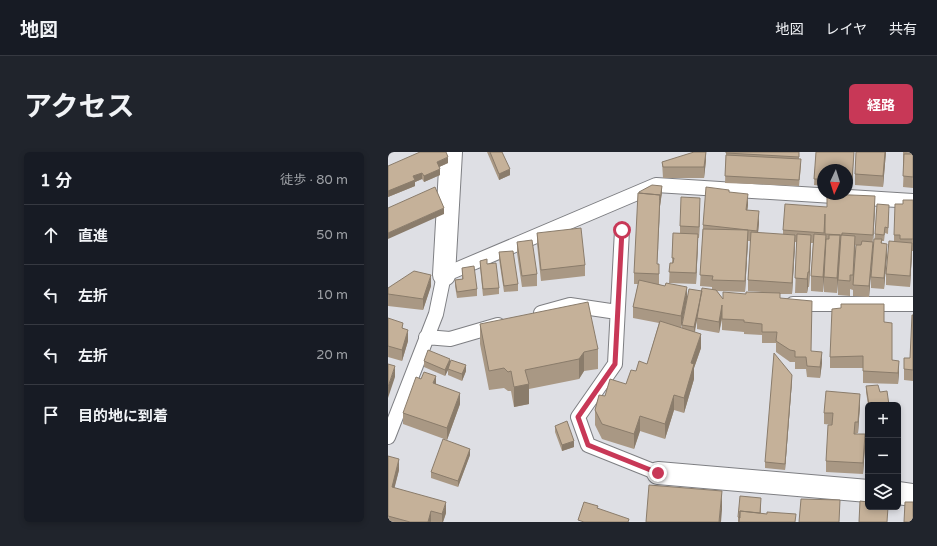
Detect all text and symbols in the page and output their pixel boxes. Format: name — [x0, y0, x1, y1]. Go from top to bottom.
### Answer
text: 地図 — [20, 19, 58, 41]
text: 地図 — [775, 21, 803, 38]
text: レイヤ — [825, 21, 867, 38]
text: 共有 — [889, 21, 917, 38]
button: 経路 — [849, 84, 913, 124]
text: アクセス — [24, 90, 135, 124]
north arrow — [817, 164, 853, 200]
text: 1 分 — [40, 170, 72, 191]
text: 徒歩 · 80 m — [280, 172, 348, 188]
route start — [613, 221, 631, 239]
icon: ahead — [40, 224, 62, 246]
text: 直進 — [78, 227, 108, 245]
text: 50 m — [316, 227, 348, 243]
icon: left — [40, 284, 62, 306]
text: 左折 — [78, 287, 108, 305]
text: 10 m — [316, 287, 348, 303]
icon: left — [40, 344, 62, 366]
text: 左折 — [78, 347, 108, 365]
text: 20 m — [316, 347, 348, 363]
map controls — [865, 402, 901, 510]
button: + — [865, 402, 901, 438]
icon: arrive — [40, 404, 62, 426]
text: 目的地に到着 — [78, 407, 168, 425]
button: − — [865, 438, 901, 474]
route end — [649, 464, 667, 482]
button: layers — [865, 474, 901, 510]

